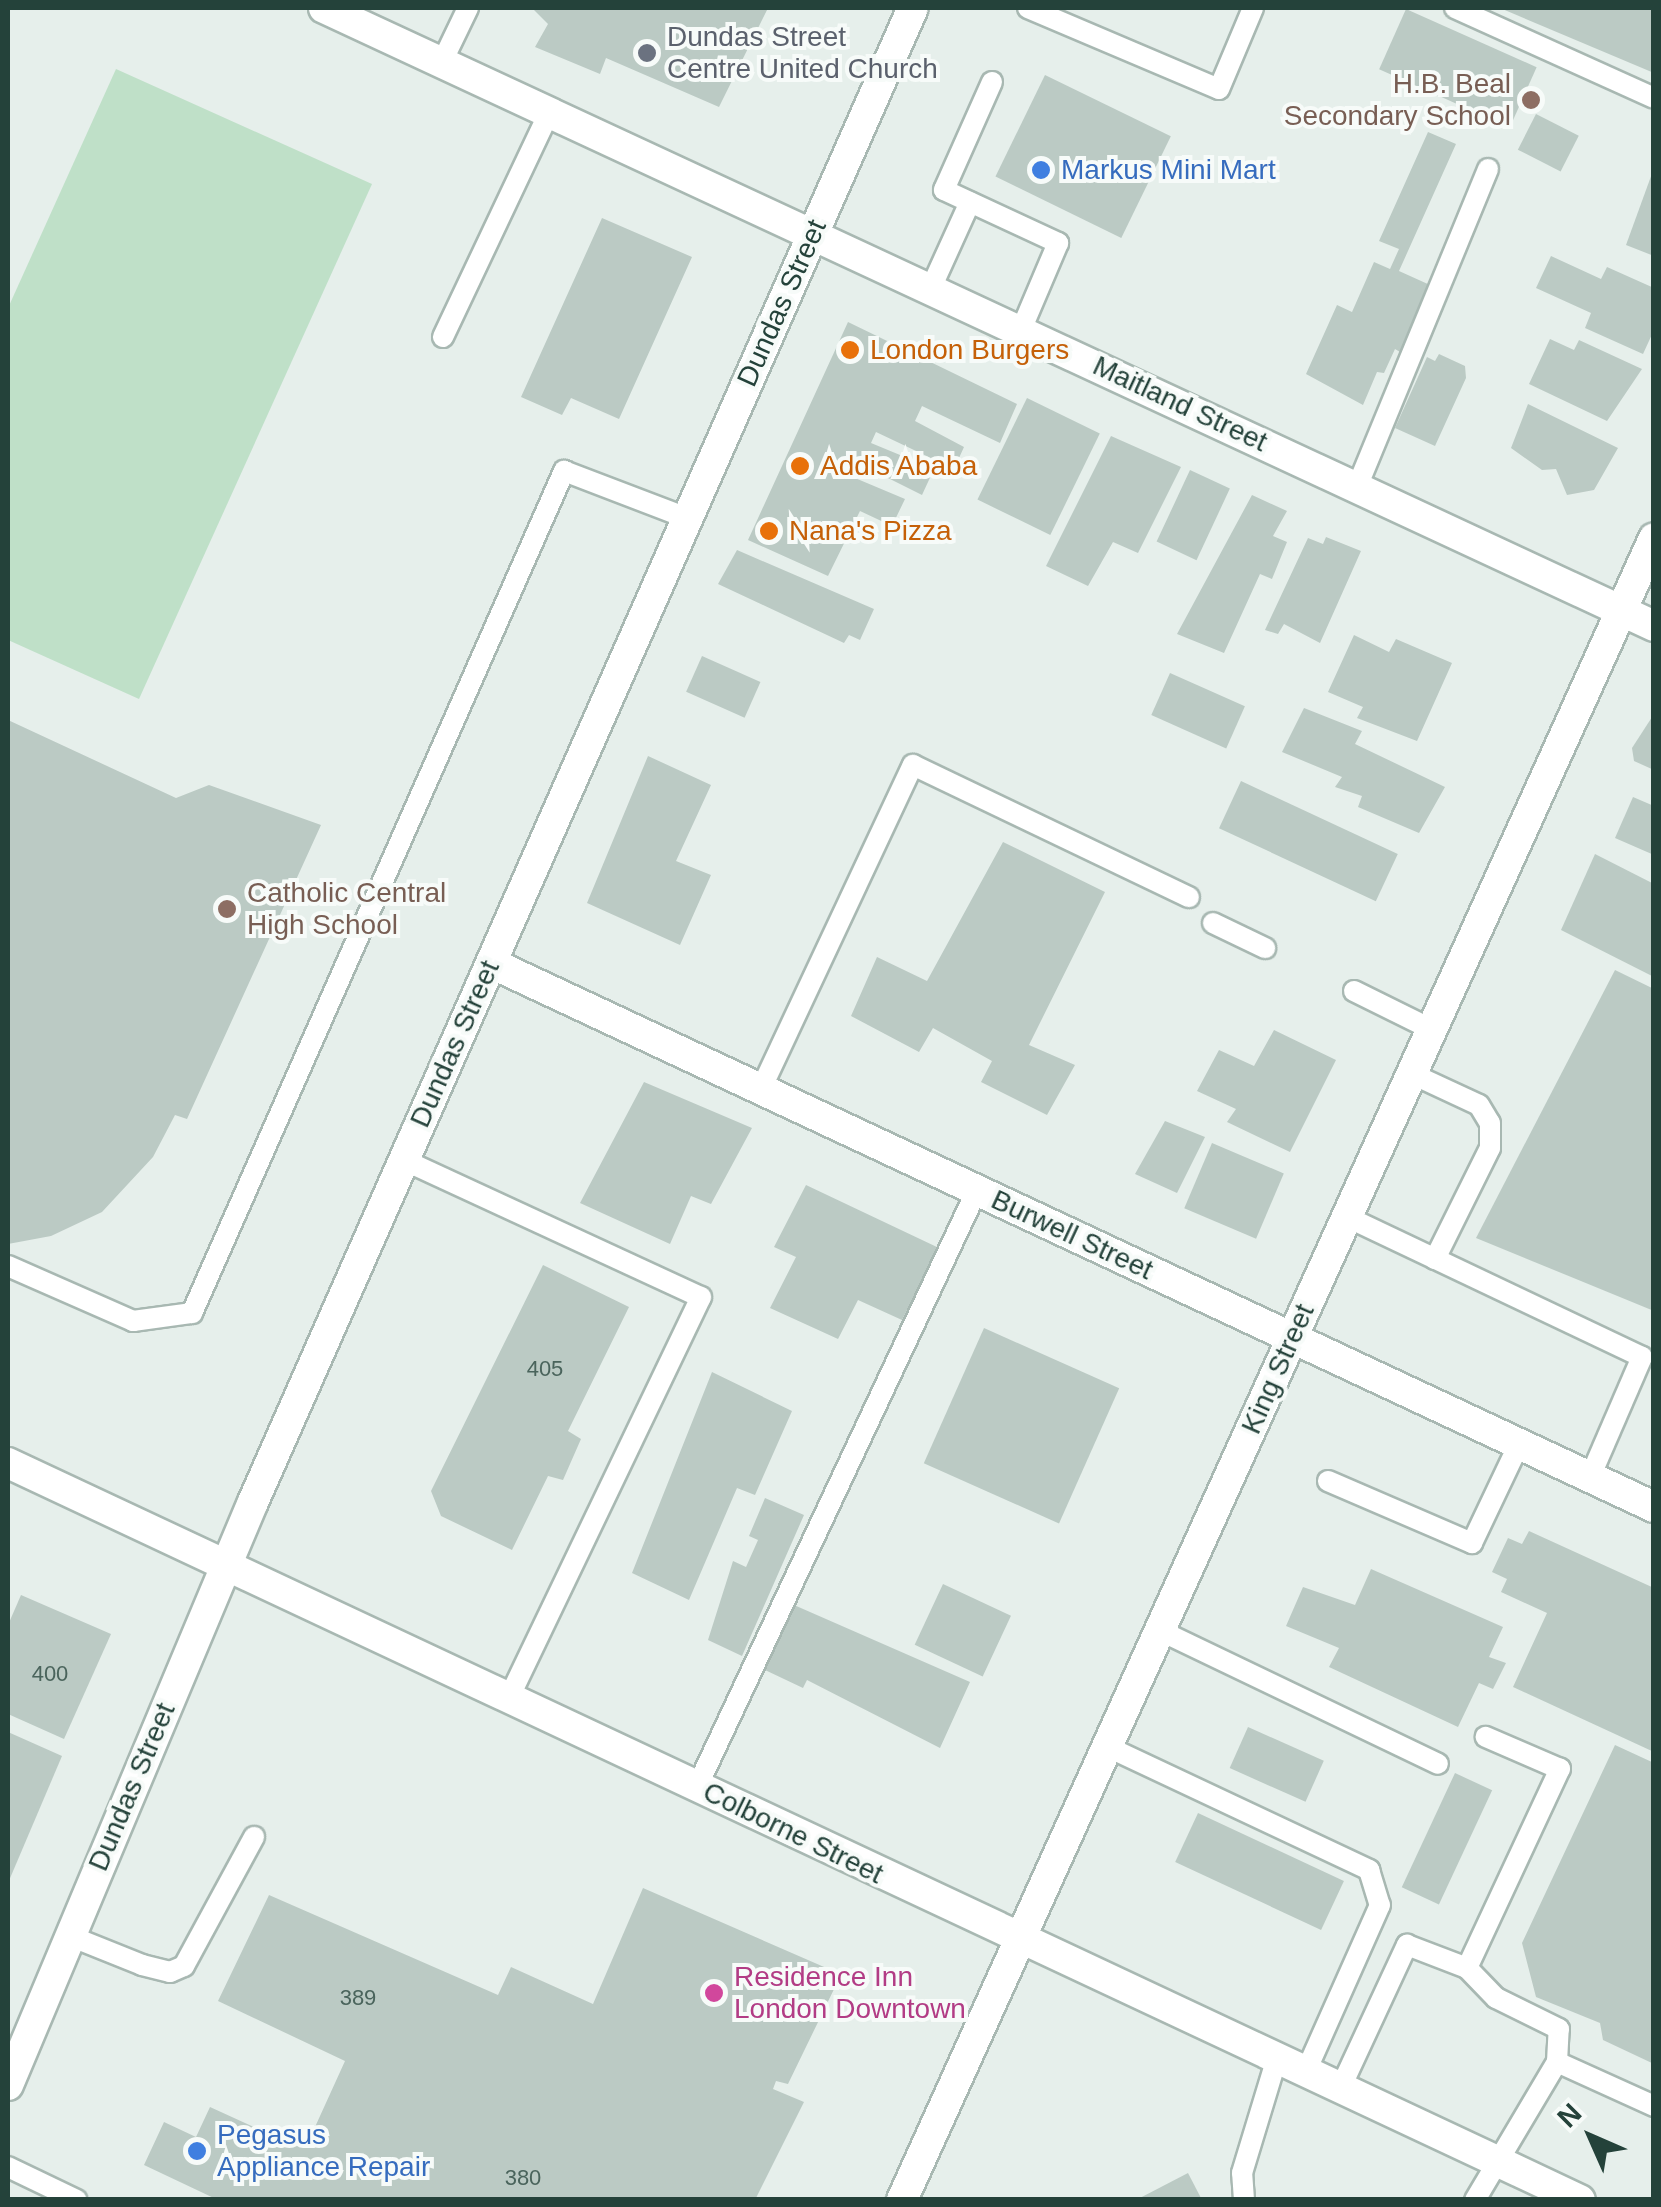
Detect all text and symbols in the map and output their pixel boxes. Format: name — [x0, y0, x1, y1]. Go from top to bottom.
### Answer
place label: Dundas Street Centre United Church — [667, 20, 938, 86]
marker: Dundas Street Centre United Church — [636, 42, 658, 64]
place label: H.B. Beal Secondary School — [1284, 67, 1511, 133]
marker: H.B. Beal Secondary School — [1520, 89, 1542, 111]
place label: Markus Mini Mart — [1061, 153, 1276, 187]
marker: Markus Mini Mart — [1030, 159, 1052, 181]
street label: Dundas Street — [730, 214, 834, 392]
place label: London Burgers — [870, 333, 1069, 367]
marker: London Burgers — [839, 339, 861, 361]
street label: Maitland Street — [1088, 349, 1272, 459]
place label: Addis Ababa — [820, 449, 979, 483]
marker: Addis Ababa — [789, 455, 811, 477]
place label: Nana's Pizza — [789, 514, 952, 548]
marker: Nana's Pizza — [758, 520, 780, 542]
place label: Catholic Central High School — [247, 876, 446, 942]
marker: Catholic Central High School — [216, 898, 238, 920]
street label: Dundas Street — [403, 955, 507, 1133]
street label: Burwell Street — [986, 1183, 1158, 1287]
street label: King Street — [1234, 1299, 1322, 1439]
house number: 405 — [527, 1356, 563, 1382]
house number: 400 — [32, 1661, 68, 1687]
street label: Dundas Street — [82, 1698, 182, 1876]
street label: Colborne Street — [698, 1775, 888, 1891]
place label: Residence Inn London Downtown — [734, 1960, 966, 2026]
marker: Residence Inn London Downtown — [703, 1982, 725, 2004]
house number: 389 — [340, 1985, 376, 2011]
north arrow — [1541, 2087, 1641, 2187]
text: N — [1551, 2097, 1588, 2134]
place label: Pegasus Appliance Repair — [217, 2118, 430, 2184]
marker: Pegasus Appliance Repair — [186, 2140, 208, 2162]
house number: 380 — [505, 2165, 541, 2191]

